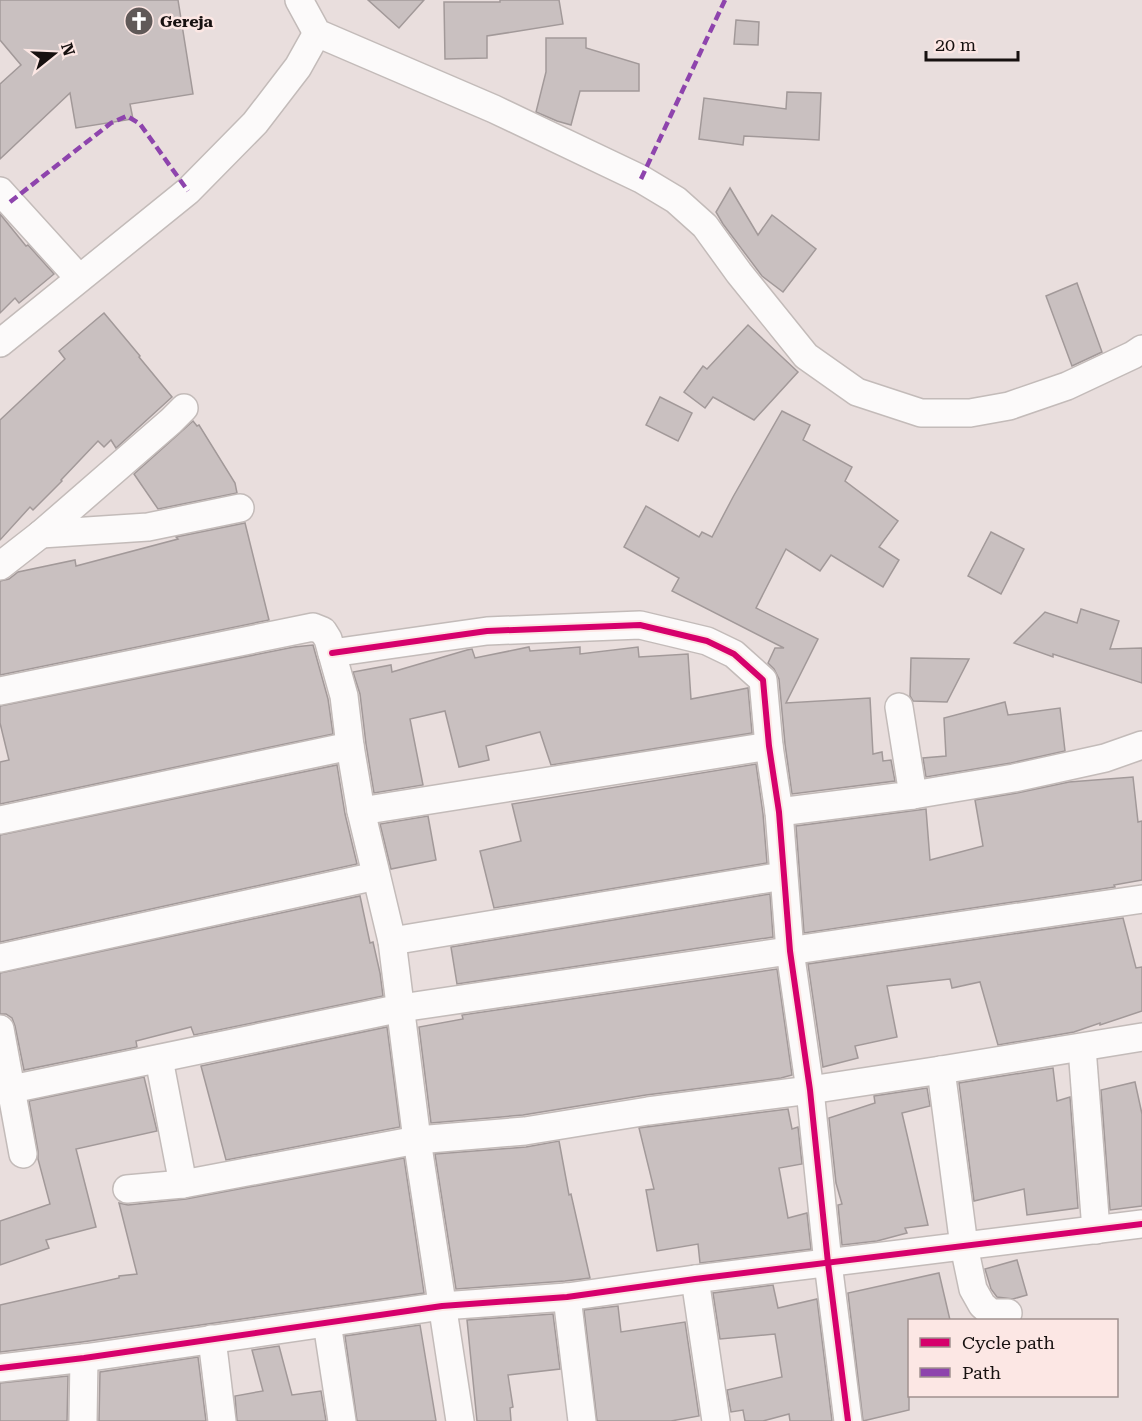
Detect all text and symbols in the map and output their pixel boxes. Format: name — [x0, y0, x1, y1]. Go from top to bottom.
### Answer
church icon: Gereja — [123, 5, 155, 37]
place label: Gereja — [160, 12, 214, 31]
north arrow — [24, 24, 84, 84]
scale bar — [926, 24, 1018, 62]
text: 20 m — [935, 34, 976, 55]
text: N — [57, 41, 79, 58]
legend — [908, 1319, 1118, 1397]
text: Cycle path — [962, 1332, 1055, 1353]
text: Path — [962, 1362, 1001, 1383]

